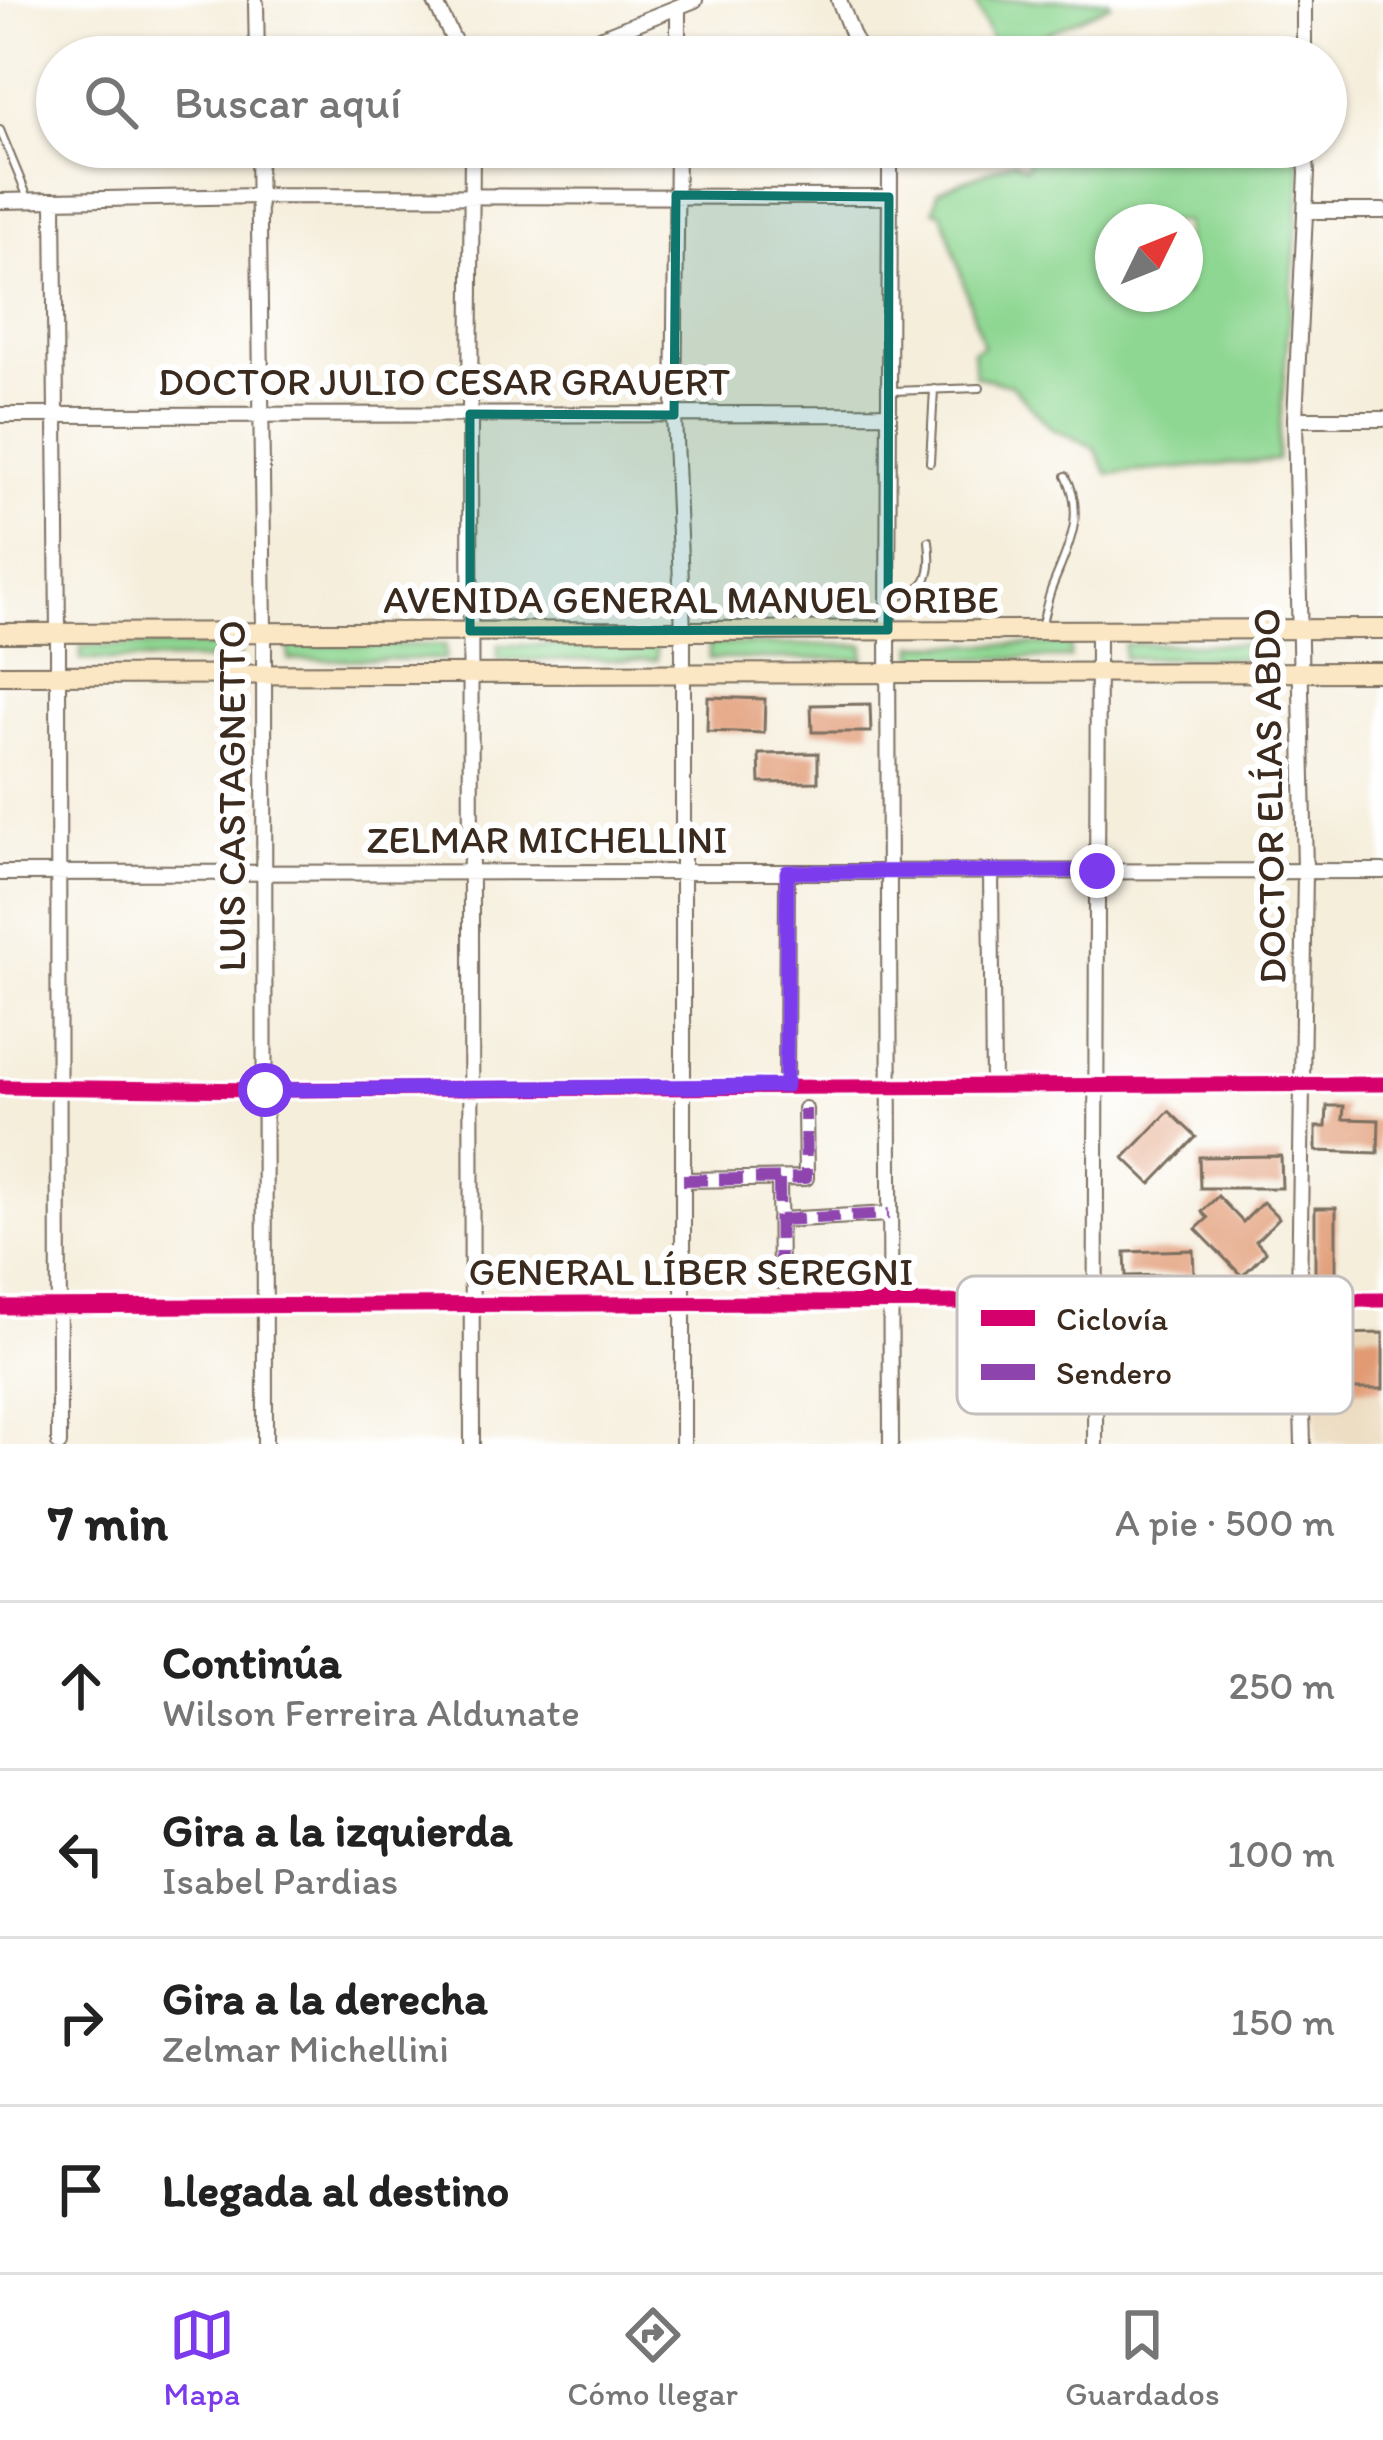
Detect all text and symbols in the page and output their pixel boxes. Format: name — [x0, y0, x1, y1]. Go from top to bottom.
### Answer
search box — [36, 36, 1347, 168]
icon: search — [78, 69, 144, 135]
text: Buscar aquí — [174, 75, 401, 129]
north arrow — [1095, 204, 1203, 312]
street label: DOCTOR JULIO CESAR GRAUERT — [158, 358, 730, 405]
street label: AVENIDA GENERAL MANUEL ORIBE — [383, 576, 999, 623]
street label: DOCTOR ELÍAS ABDO — [1242, 608, 1296, 984]
street label: LUIS CASTAGNETTO — [208, 620, 255, 972]
street label: ZELMAR MICHELLINI — [366, 816, 728, 863]
route end — [1070, 844, 1124, 898]
route start — [238, 1063, 292, 1117]
street label: GENERAL LÍBER SEREGNI — [469, 1248, 913, 1295]
legend — [957, 1276, 1353, 1414]
text: Ciclovía — [1056, 1299, 1168, 1338]
text: Sendero — [1056, 1353, 1172, 1392]
text: 7 min — [48, 1492, 168, 1553]
text: A pie · 500 m — [1115, 1499, 1335, 1546]
text: Continúa — [162, 1635, 342, 1689]
icon: ahead — [48, 1653, 114, 1719]
text: 250 m — [1228, 1662, 1335, 1709]
text: Wilson Ferreira Aldunate — [162, 1689, 580, 1736]
text: Gira a la izquierda — [162, 1803, 513, 1857]
icon: left — [48, 1821, 114, 1887]
text: 100 m — [1227, 1830, 1335, 1877]
text: Isabel Pardias — [162, 1857, 398, 1904]
text: Gira a la derecha — [162, 1971, 488, 2025]
icon: right — [48, 1989, 114, 2055]
text: 150 m — [1231, 1998, 1335, 2045]
text: Zelmar Michellini — [162, 2025, 449, 2072]
icon: arrive — [48, 2157, 114, 2223]
text: Llegada al destino — [162, 2163, 509, 2217]
tab: Mapa — [163, 2302, 240, 2413]
tab: Cómo llegar — [567, 2302, 738, 2413]
tab: Guardados — [1065, 2302, 1220, 2413]

